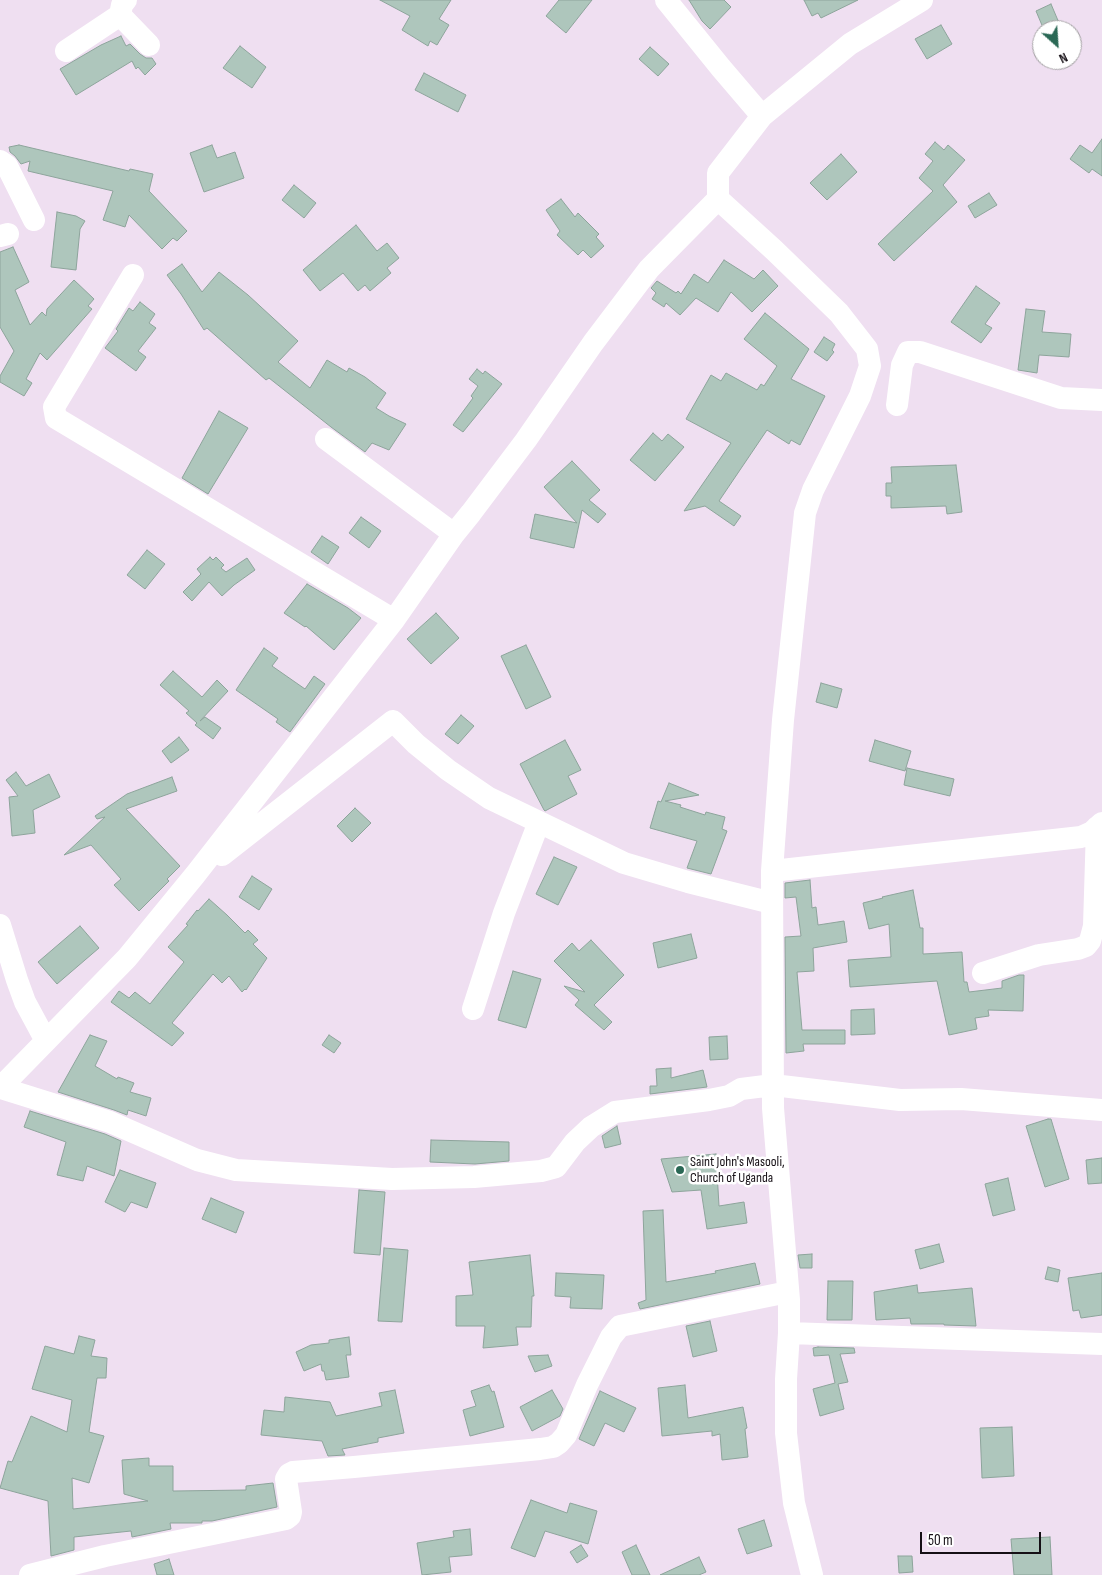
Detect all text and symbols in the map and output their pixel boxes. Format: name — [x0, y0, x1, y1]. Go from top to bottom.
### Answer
north arrow — [1032, 20, 1082, 70]
text: N — [1056, 49, 1070, 67]
place label: Saint John's Masooli, Church of Uganda — [690, 1154, 785, 1186]
marker: Saint John's Masooli, Church of Uganda — [674, 1164, 686, 1176]
scale bar — [922, 1522, 1043, 1554]
text: 50 m — [928, 1531, 953, 1550]

